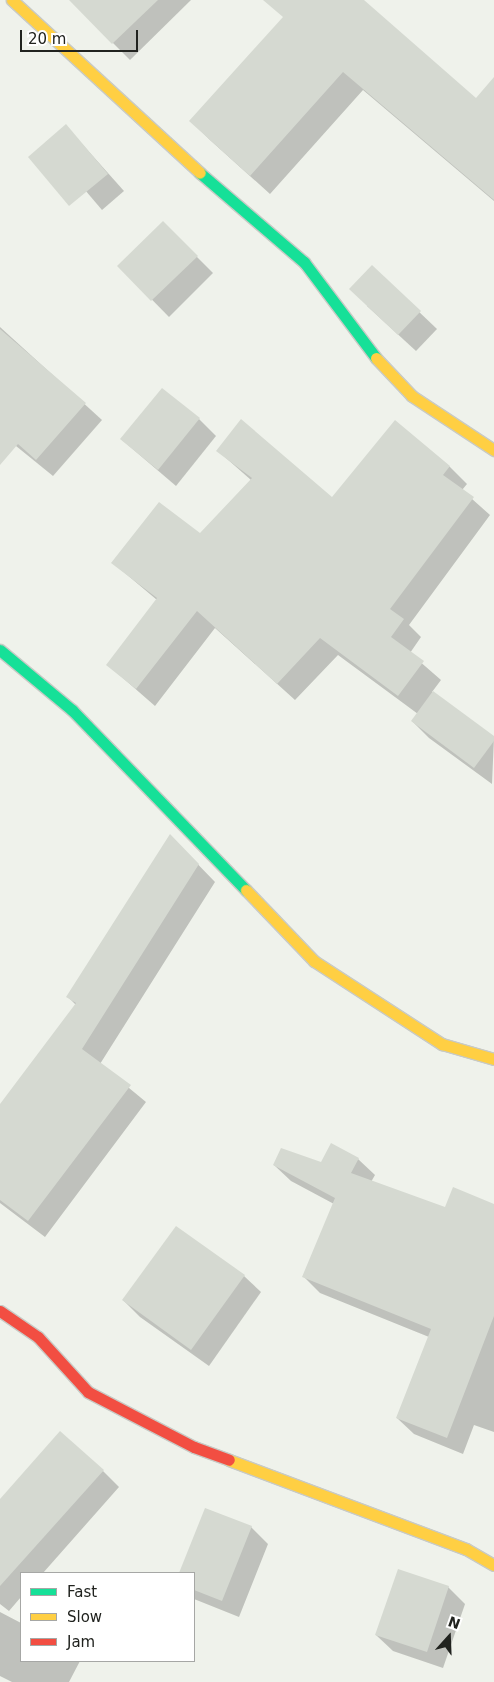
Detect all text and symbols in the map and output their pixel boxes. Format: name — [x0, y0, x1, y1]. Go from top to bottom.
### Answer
scale bar — [22, 20, 140, 52]
text: 20 m — [28, 30, 66, 48]
legend — [20, 1572, 195, 1662]
text: Fast — [67, 1583, 97, 1601]
text: Slow — [67, 1608, 102, 1626]
north arrow — [424, 1612, 474, 1662]
text: N — [446, 1613, 462, 1632]
text: Jam — [67, 1633, 95, 1651]

